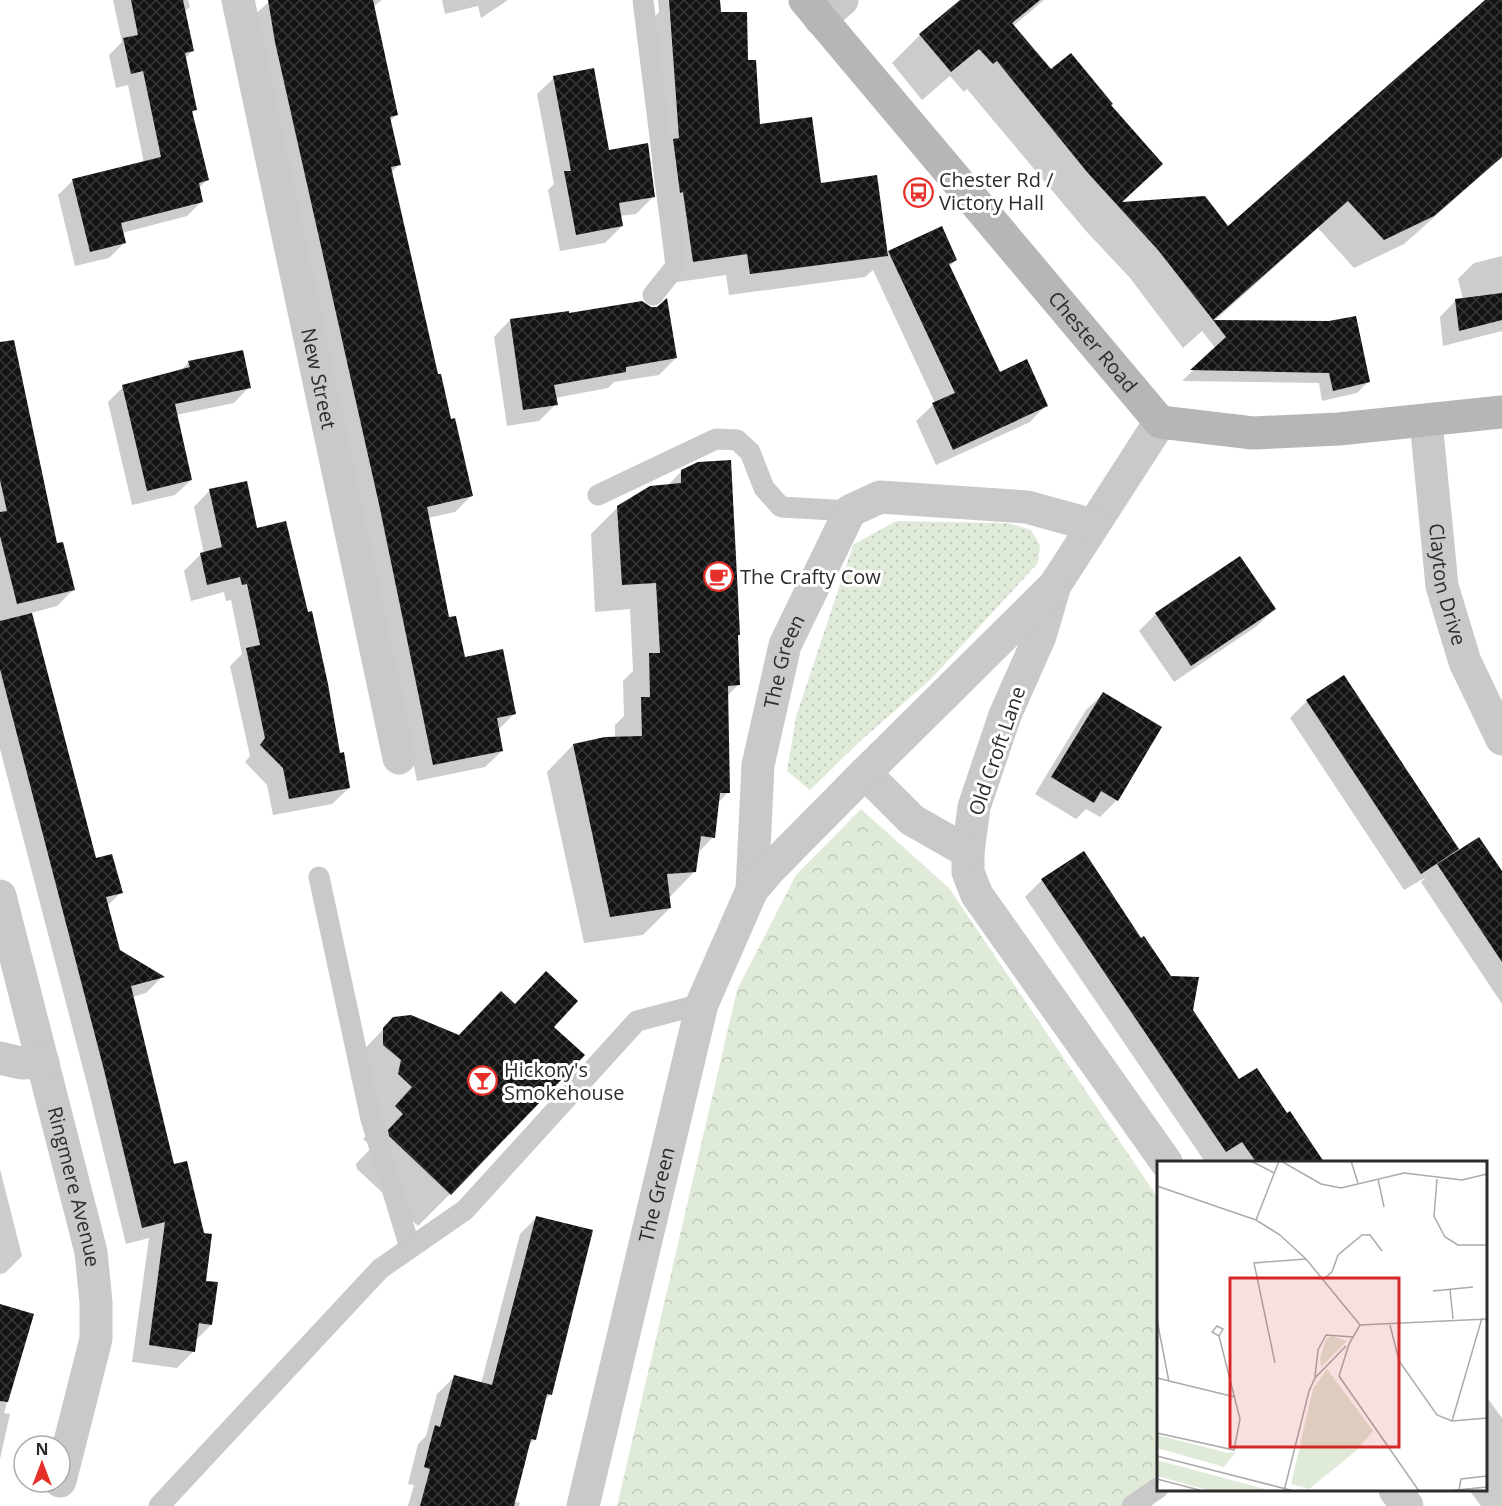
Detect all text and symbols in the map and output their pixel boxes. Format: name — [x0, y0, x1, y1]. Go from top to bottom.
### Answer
place label: Chester Rd / Victory Hall — [939, 166, 1054, 216]
bus stop icon: Chester Rd / Victory Hall — [902, 176, 934, 208]
street label: Chester Road — [1043, 285, 1144, 398]
street label: New Street — [295, 325, 343, 432]
street label: Clayton Drive — [1423, 522, 1473, 649]
cafe icon: The Crafty Cow — [703, 561, 735, 593]
place label: The Crafty Cow — [740, 563, 881, 590]
street label: The Green — [757, 610, 811, 711]
street label: Old Croft Lane — [962, 683, 1031, 819]
place label: Hickory's Smokehouse — [504, 1056, 625, 1106]
bar icon: Hickory's Smokehouse — [467, 1065, 499, 1097]
street label: Ringmere Avenue — [41, 1103, 106, 1268]
street label: The Green — [632, 1144, 681, 1245]
inset map — [1157, 1161, 1487, 1491]
north arrow — [12, 1434, 72, 1494]
text: N — [35, 1438, 49, 1460]

